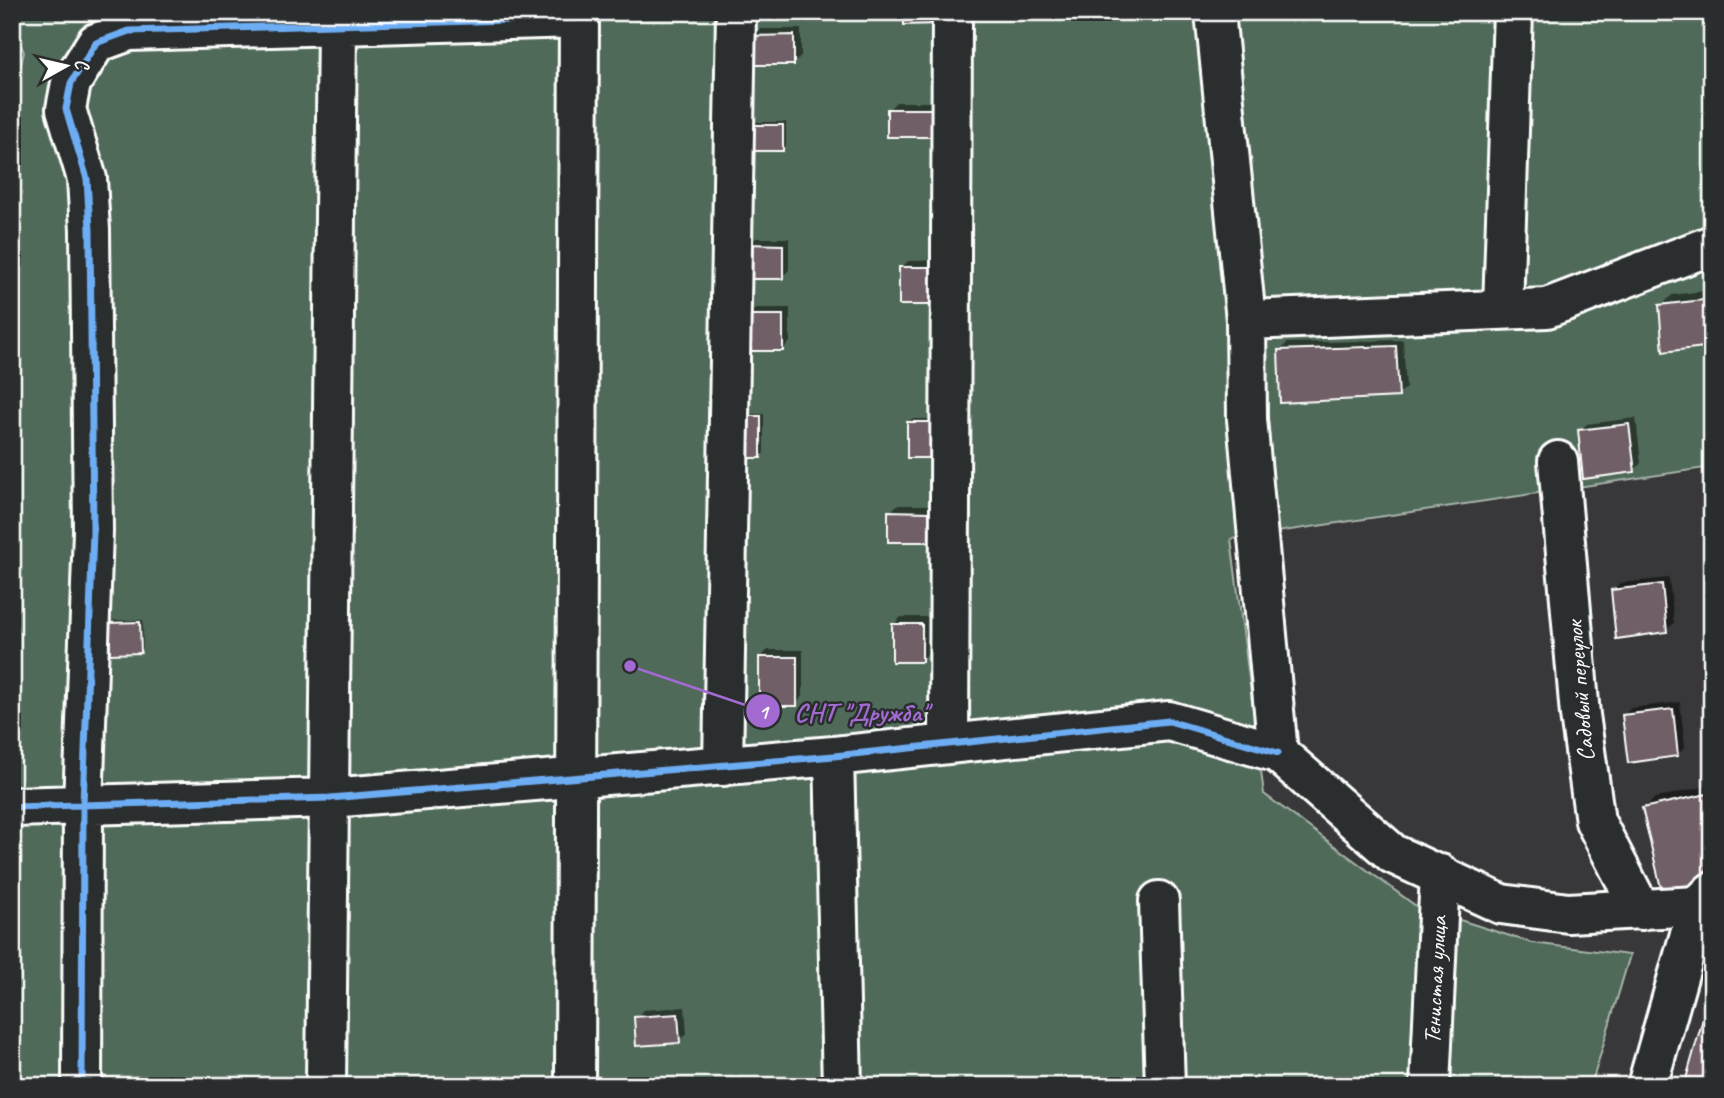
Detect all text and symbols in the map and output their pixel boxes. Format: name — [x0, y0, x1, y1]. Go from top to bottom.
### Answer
north arrow — [32, 32, 102, 102]
text: С — [69, 57, 95, 73]
street label: Садовый переулок — [1559, 617, 1601, 763]
callout: СНТ "Дружба" — [746, 688, 942, 735]
text: СНТ "Дружба" — [794, 696, 933, 729]
text: 1 — [758, 699, 770, 725]
street label: Тенистая улица — [1417, 914, 1453, 1045]

